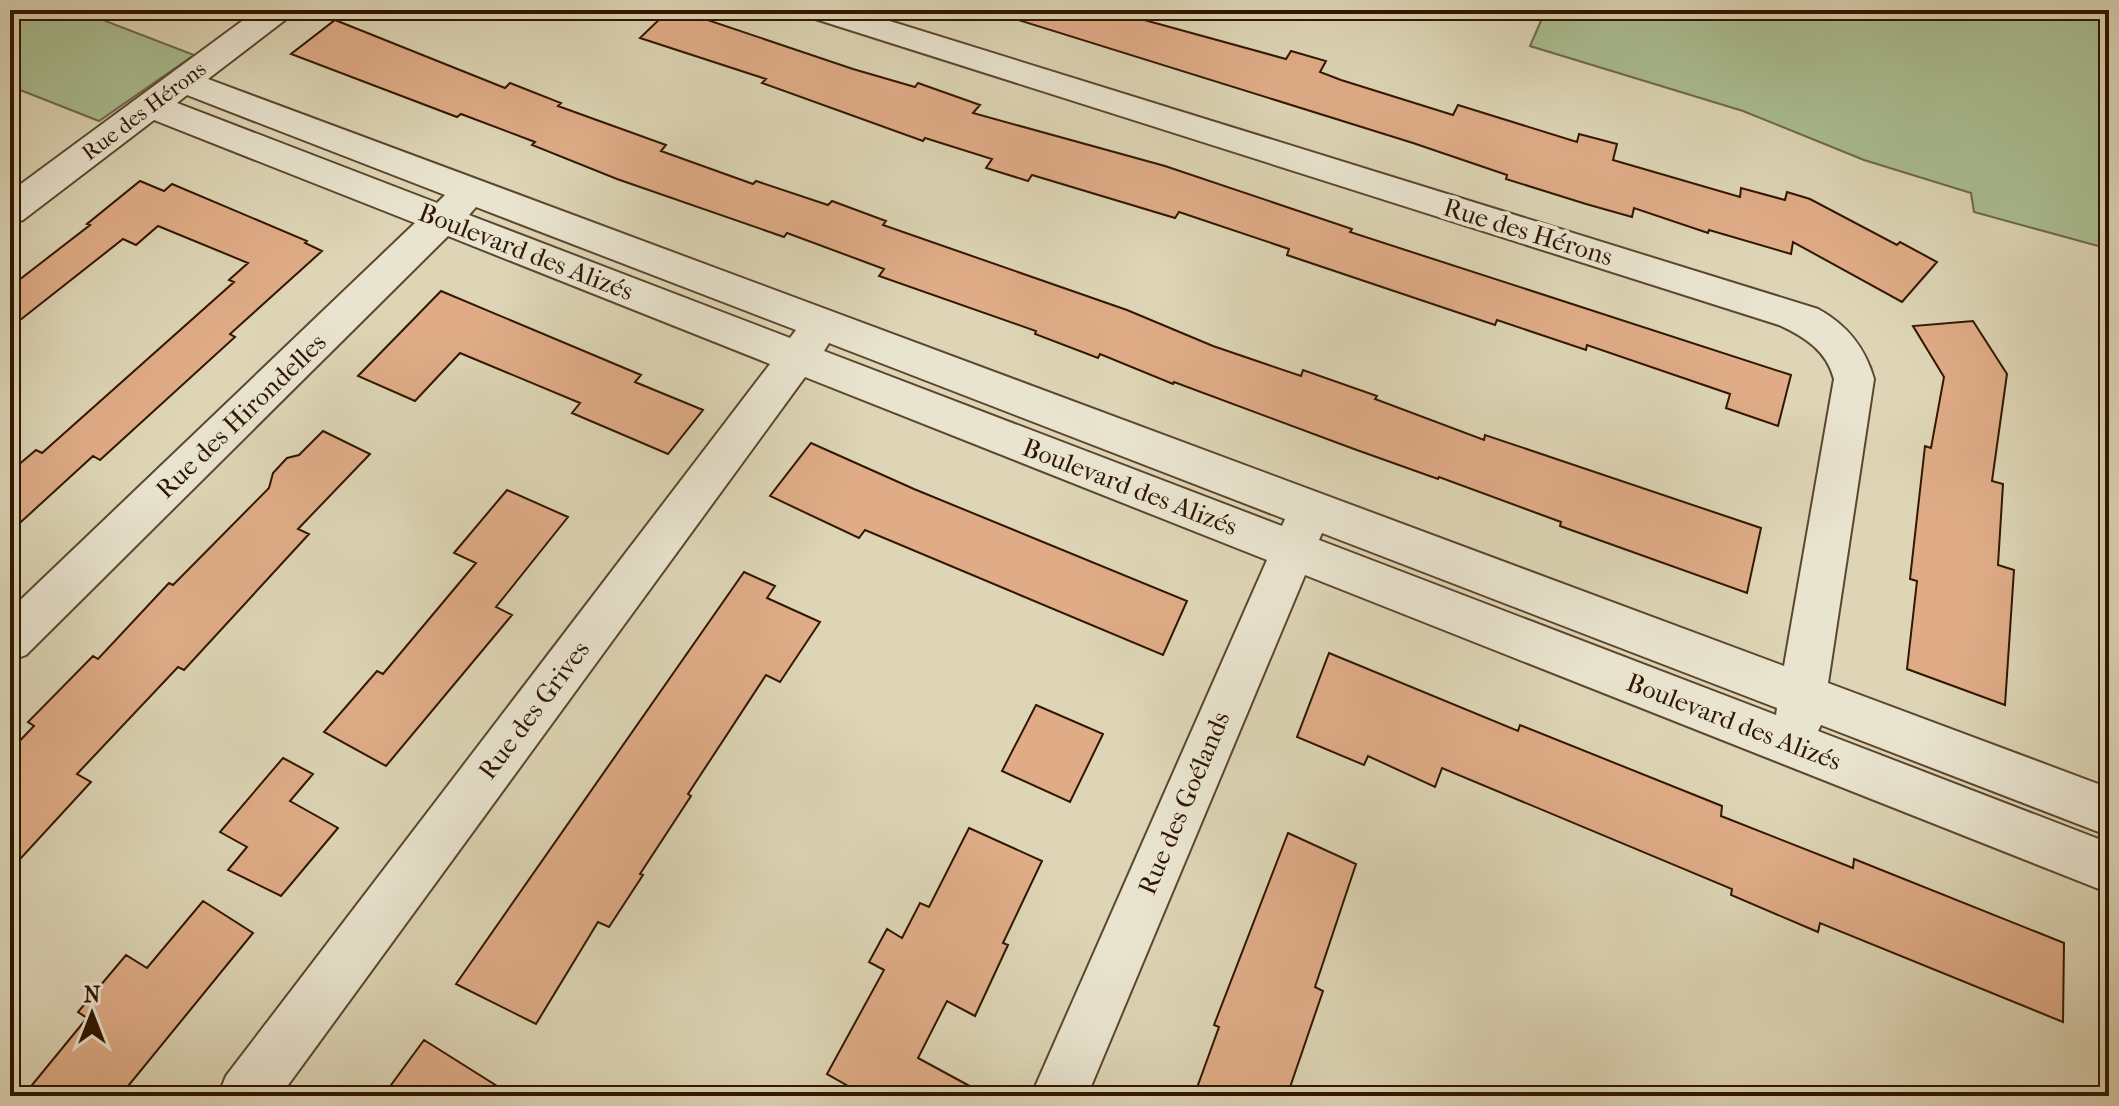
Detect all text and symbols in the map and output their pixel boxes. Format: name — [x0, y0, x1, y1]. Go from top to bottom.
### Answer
street label: Rue des Hérons — [77, 56, 211, 166]
street label: Rue des Hérons — [1440, 192, 1616, 272]
street label: Boulevard des Alizés — [414, 197, 638, 307]
street label: Rue des Hirondelles — [150, 327, 332, 505]
street label: Boulevard des Alizés — [1018, 432, 1242, 542]
street label: Rue des Grives — [472, 635, 596, 785]
street label: Boulevard des Alizés — [1622, 667, 1846, 777]
street label: Rue des Goélands — [1131, 707, 1237, 899]
north arrow — [52, 974, 132, 1054]
text: N — [84, 982, 101, 1008]

